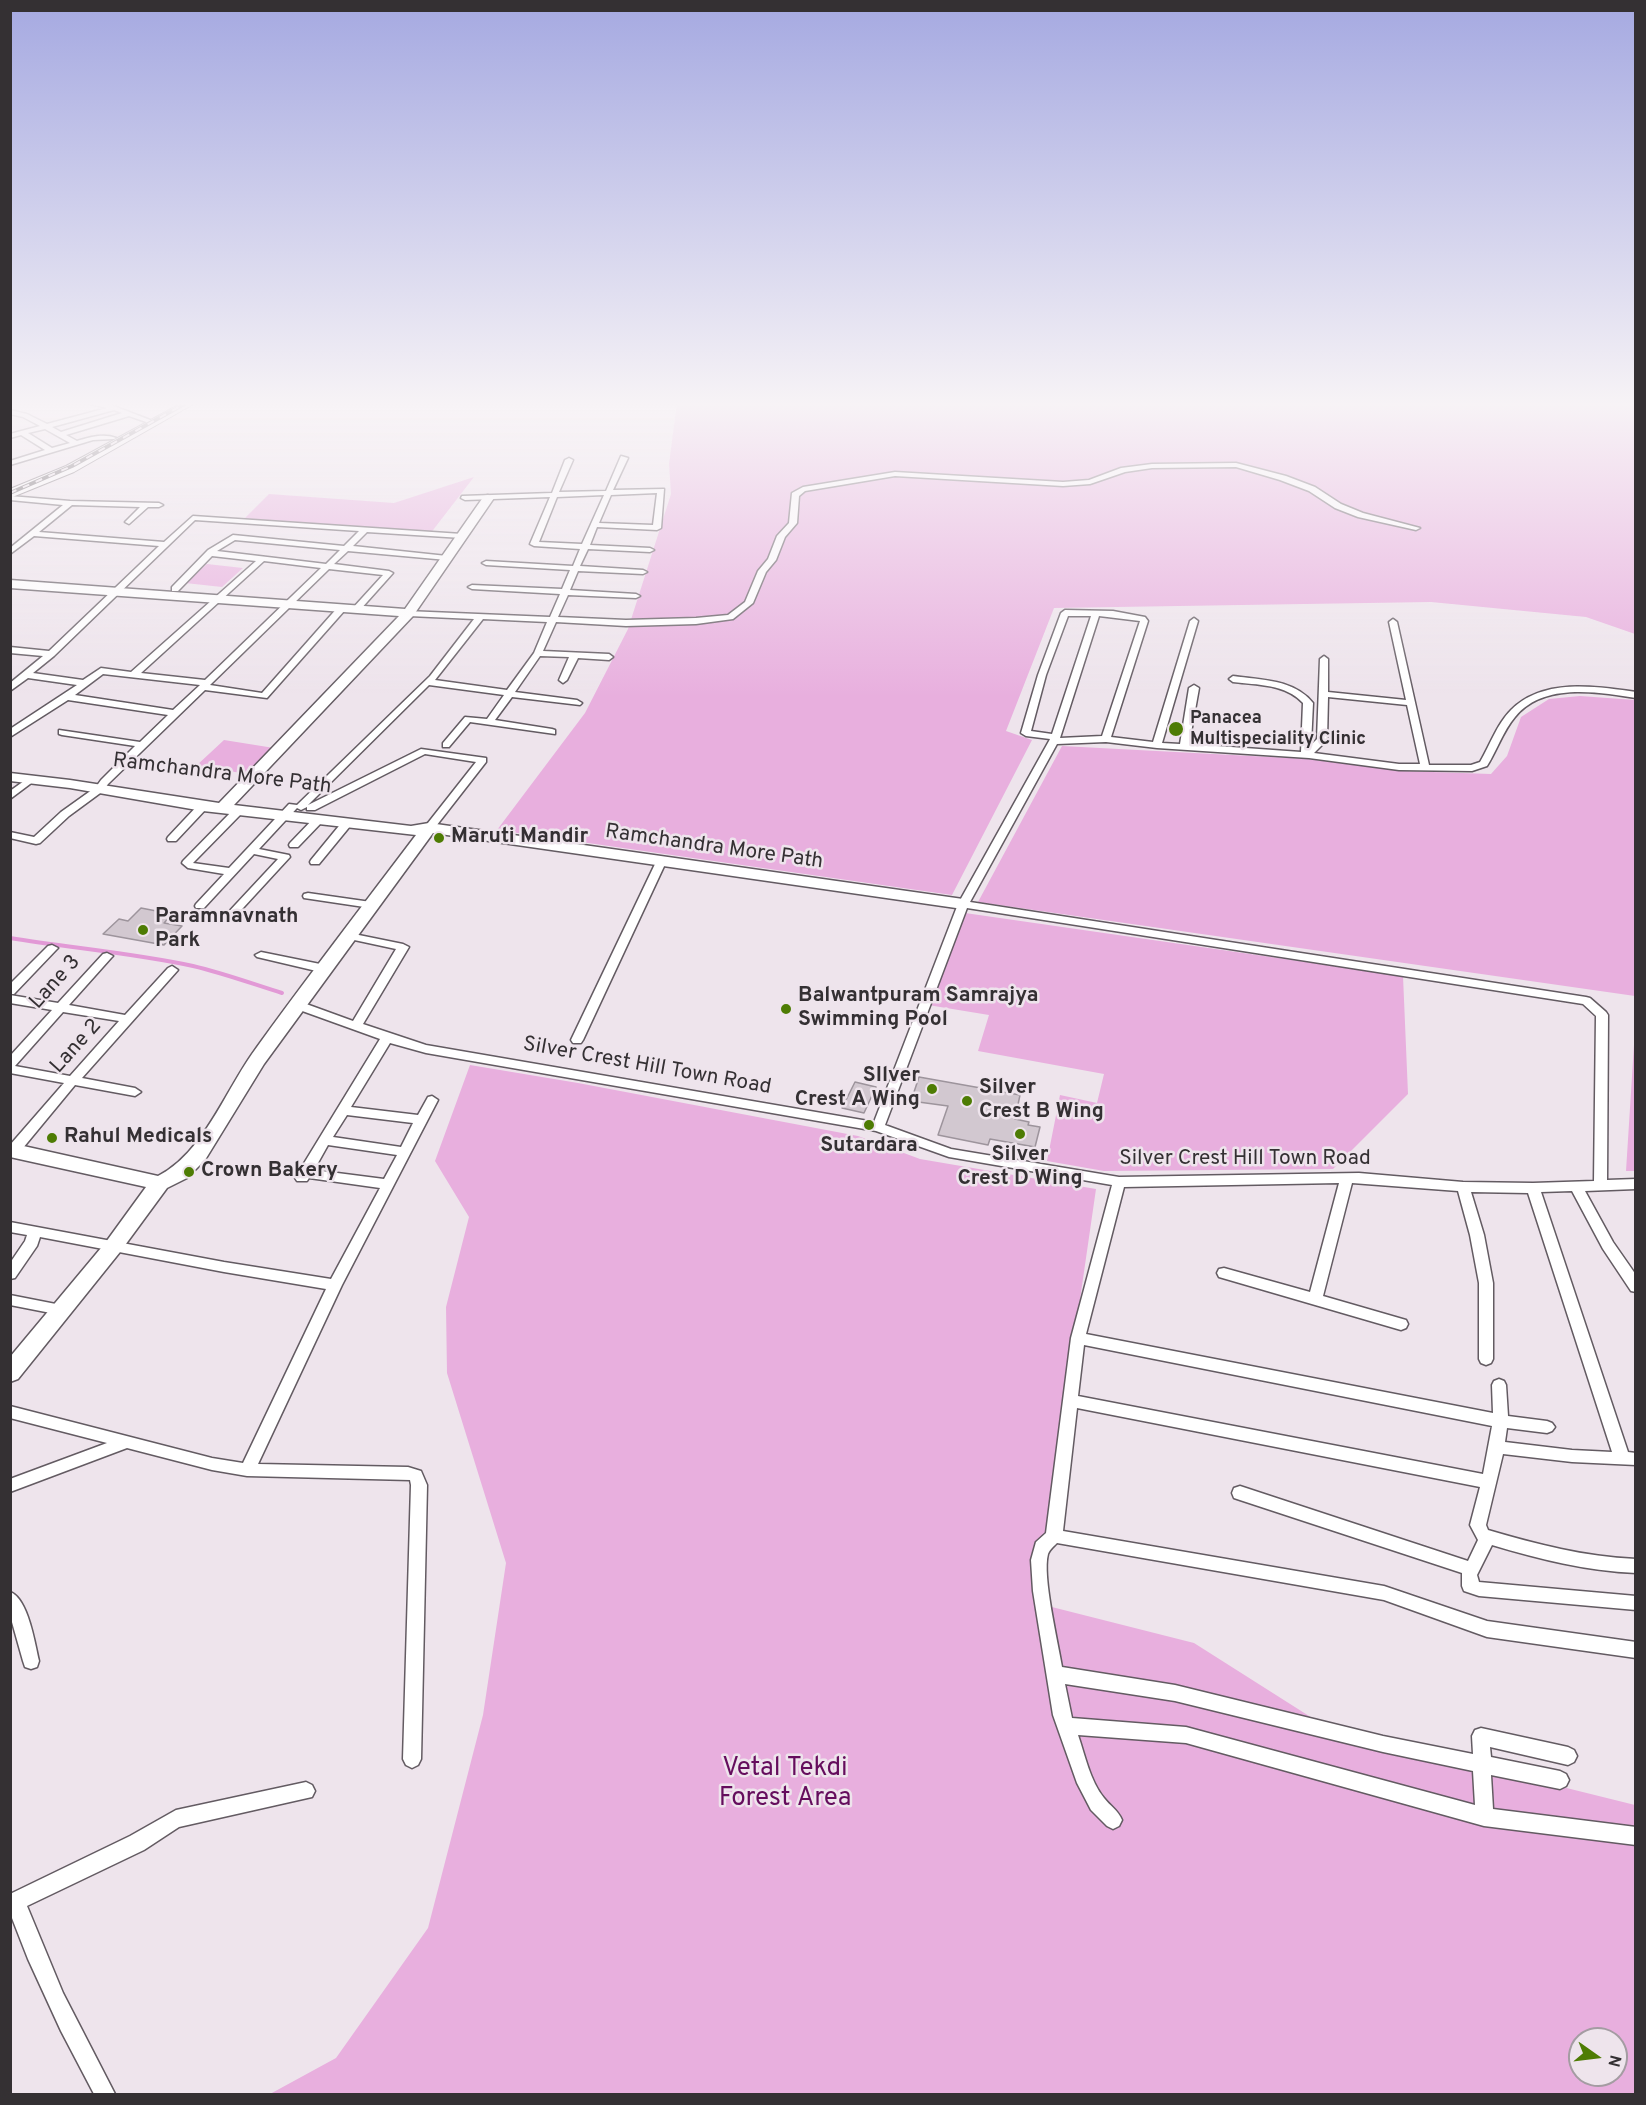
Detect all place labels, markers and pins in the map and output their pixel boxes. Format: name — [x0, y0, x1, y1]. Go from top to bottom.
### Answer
place label: Panacea Multispeciality Clinic — [1190, 708, 1366, 750]
marker: Panacea Multispeciality Clinic — [1167, 720, 1185, 738]
place label: Maruti Mandir — [451, 825, 588, 851]
marker: Maruti Mandir — [432, 831, 446, 845]
place label: Paramnavnath Park — [155, 905, 298, 955]
marker: Paramnavnath Park — [136, 923, 150, 937]
place label: Balwantpuram Samrajya Swimming Pool — [798, 984, 1038, 1034]
marker: Balwantpuram Samrajya Swimming Pool — [779, 1002, 793, 1016]
place label: SIlver Crest A Wing — [795, 1064, 920, 1114]
place label: Silver Crest B Wing — [979, 1076, 1104, 1126]
marker: SIlver Crest A Wing — [925, 1082, 939, 1096]
marker: Silver Crest B Wing — [960, 1094, 974, 1108]
marker: Sutardara — [862, 1118, 876, 1132]
place label: Rahul Medicals — [64, 1125, 212, 1151]
marker: Silver Crest D Wing — [1013, 1127, 1027, 1141]
marker: Rahul Medicals — [45, 1131, 59, 1145]
place label: Sutardara — [820, 1134, 918, 1160]
place label: Silver Crest D Wing — [957, 1143, 1083, 1193]
place label: Crown Bakery — [201, 1159, 338, 1185]
marker: Crown Bakery — [182, 1165, 196, 1179]

